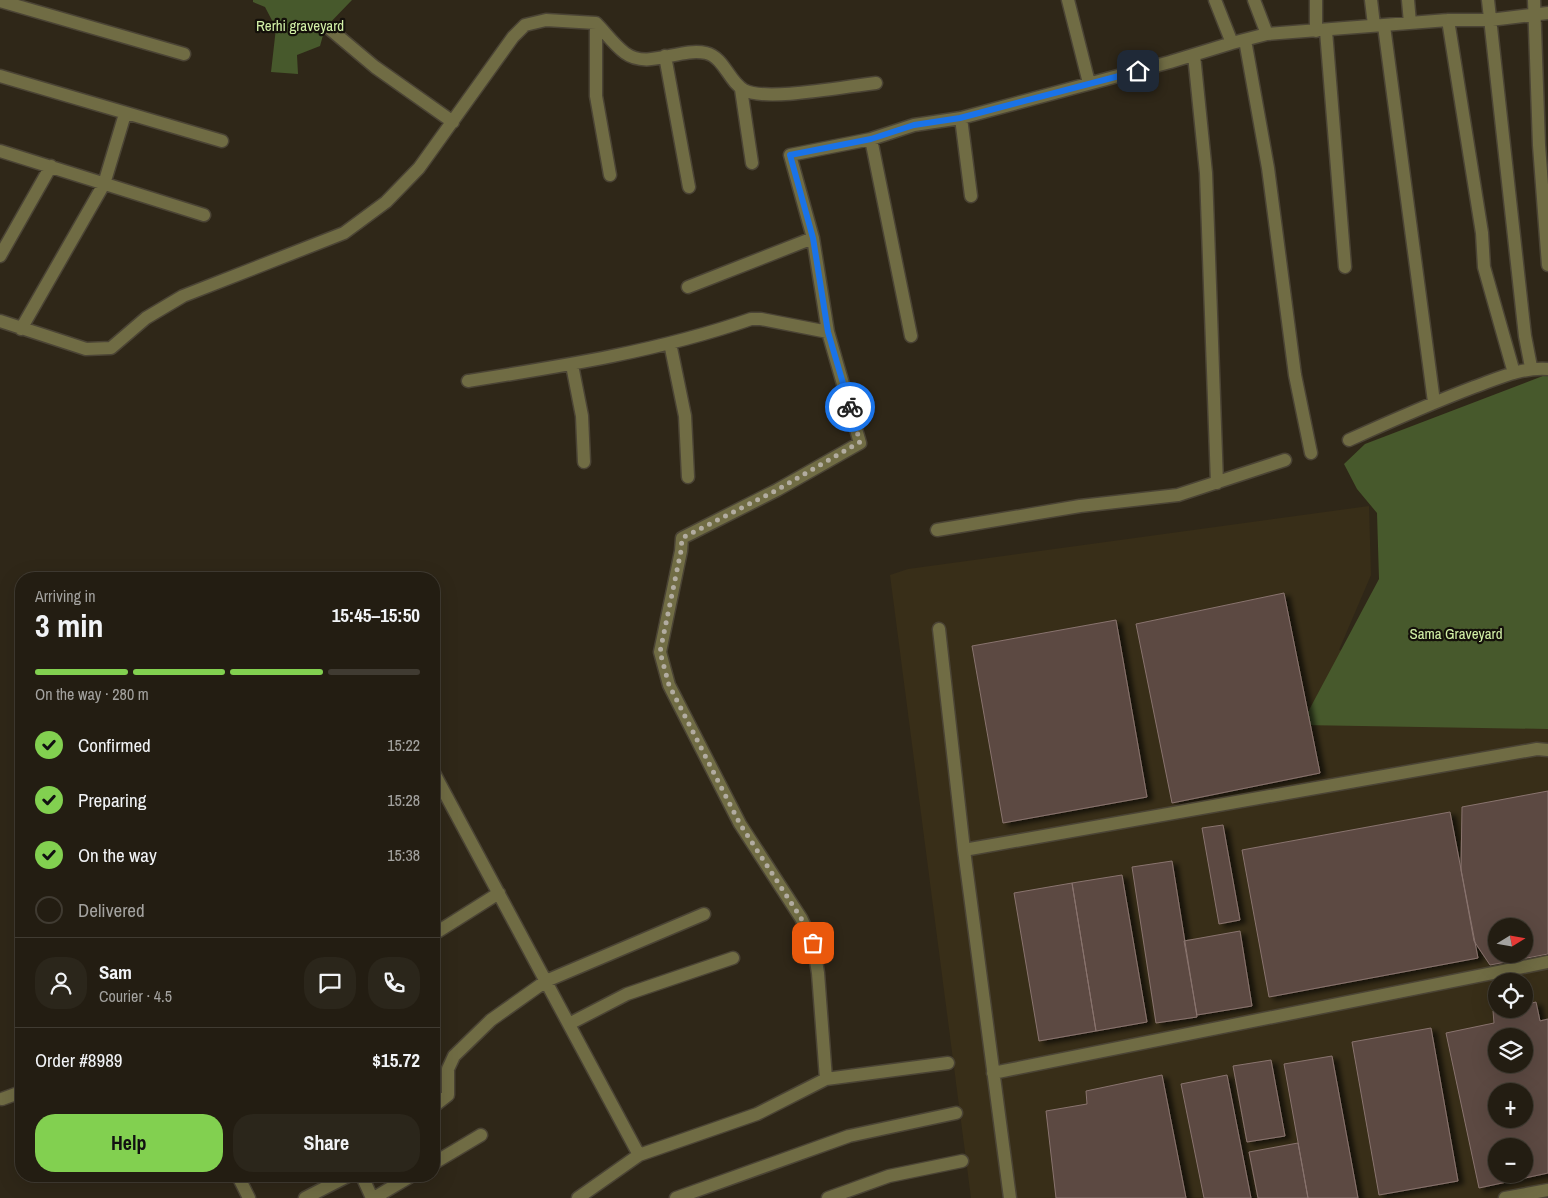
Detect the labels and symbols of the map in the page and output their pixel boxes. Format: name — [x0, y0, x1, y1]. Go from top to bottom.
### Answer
park label: Rerhi graveyard — [256, 15, 344, 36]
pin — [1117, 50, 1159, 92]
courier — [825, 382, 875, 432]
park label: Sama Graveyard — [1410, 623, 1502, 644]
north arrow — [1488, 918, 1532, 962]
pin — [792, 922, 834, 964]

